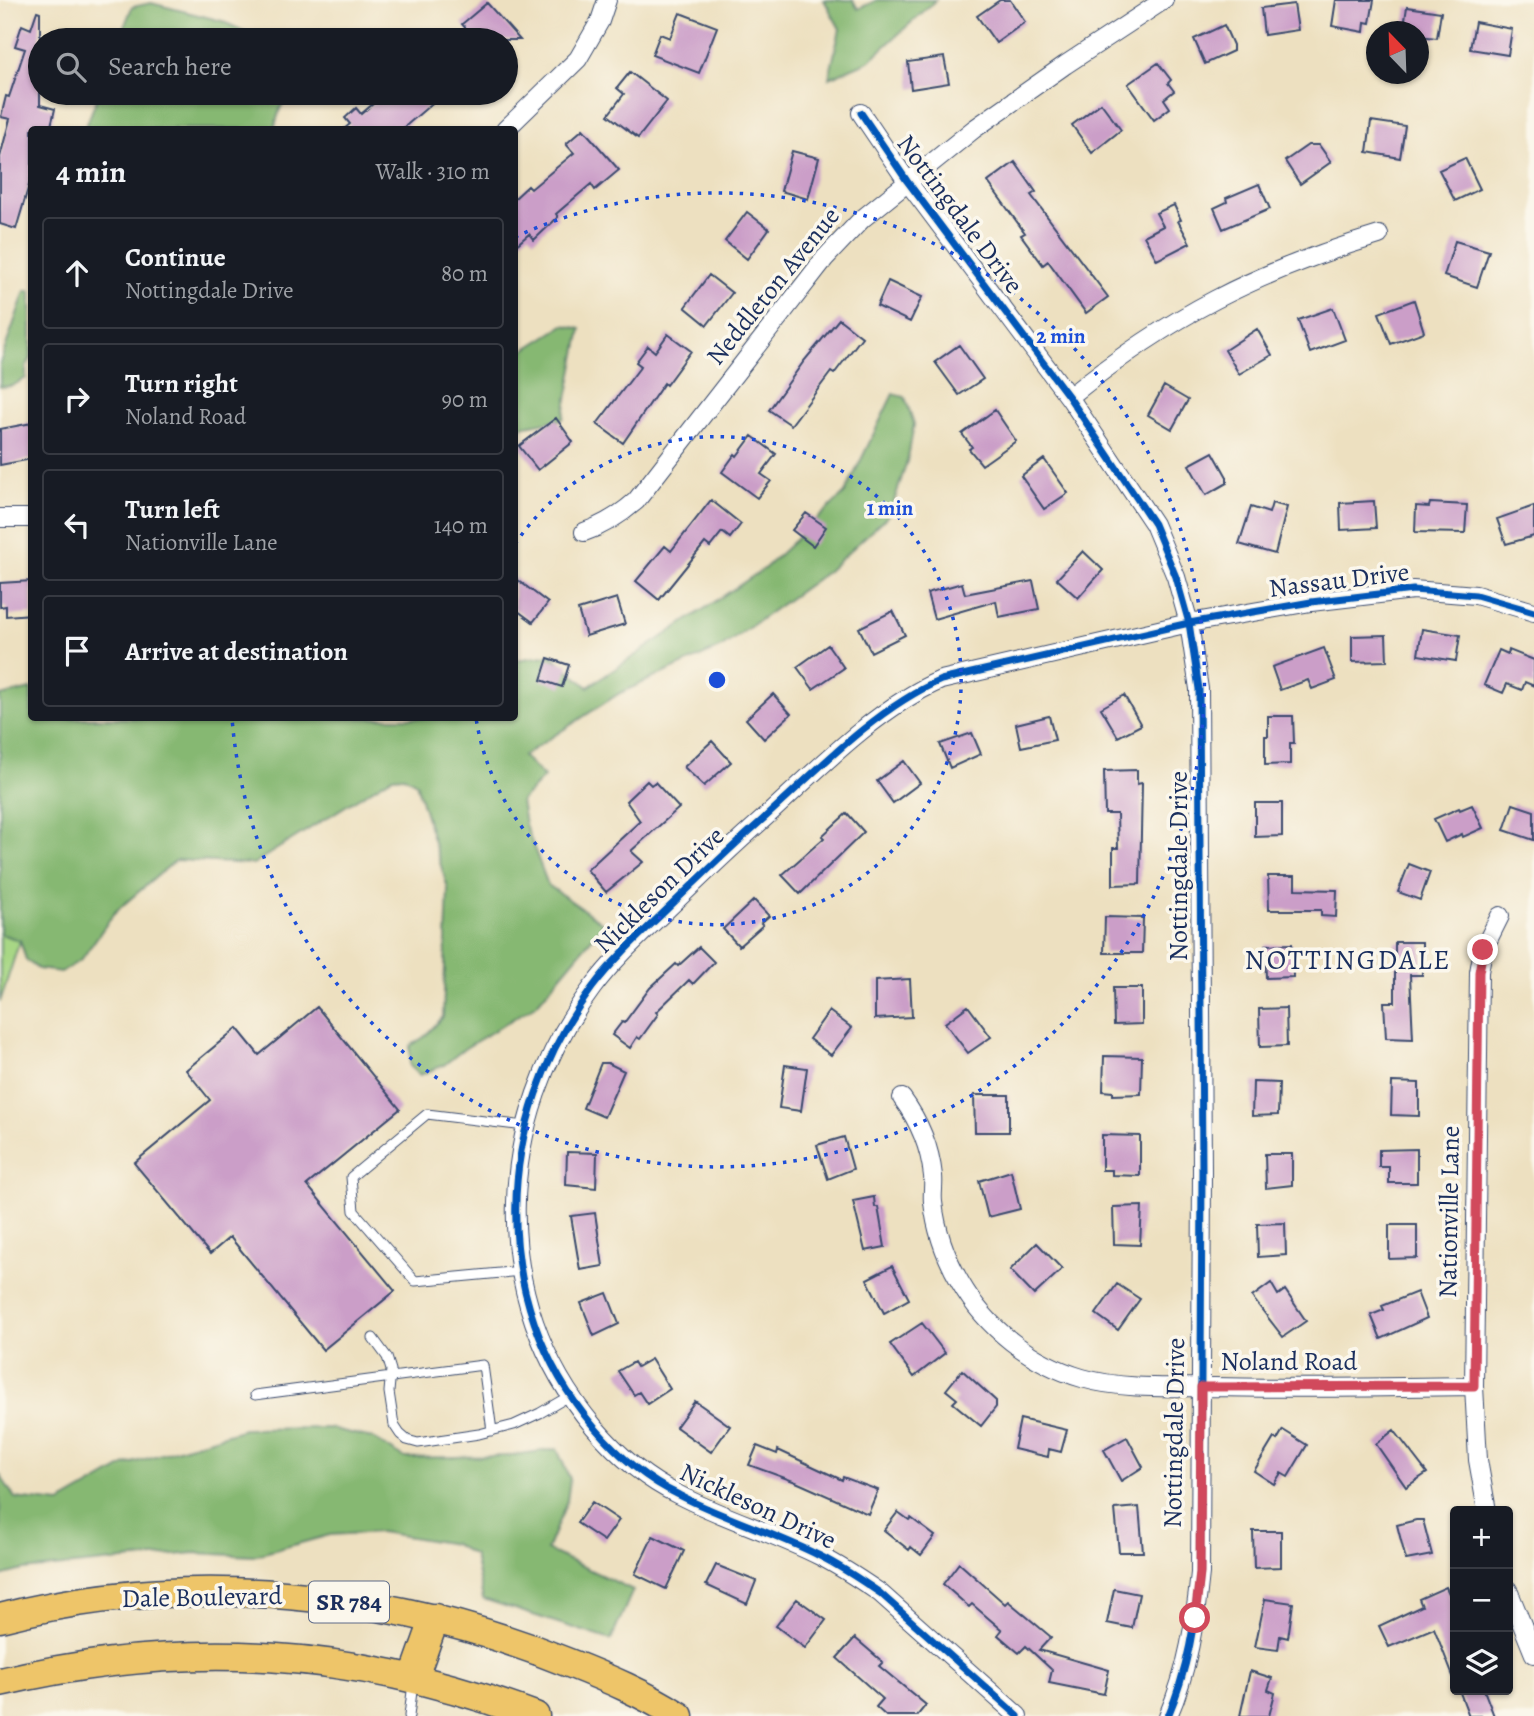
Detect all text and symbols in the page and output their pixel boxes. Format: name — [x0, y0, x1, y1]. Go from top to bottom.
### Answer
north arrow — [1366, 21, 1429, 84]
search box — [28, 28, 518, 105]
icon: search — [52, 48, 90, 86]
text: Search here — [108, 49, 232, 84]
street label: Nottingdale Drive — [889, 127, 1031, 301]
text: 4 min — [56, 152, 126, 192]
text: Walk · 310 m — [376, 156, 490, 187]
street label: Neddleton Avenue — [698, 200, 848, 372]
text: Continue — [125, 240, 226, 275]
icon: ahead — [58, 254, 96, 292]
text: 80 m — [441, 258, 488, 289]
text: Nottingdale Drive — [125, 275, 294, 306]
text: 2 min — [1036, 322, 1086, 350]
text: Turn right — [125, 366, 238, 401]
icon: right — [58, 380, 96, 418]
text: 90 m — [442, 384, 488, 415]
text: Noland Road — [125, 401, 246, 432]
text: Turn left — [125, 492, 220, 527]
text: 1 min — [867, 494, 914, 522]
icon: left — [58, 506, 96, 544]
text: 140 m — [434, 510, 488, 541]
text: Nationville Lane — [125, 527, 278, 558]
street label: Nassau Drive — [1267, 554, 1411, 606]
icon: arrive — [58, 632, 96, 670]
text: Arrive at destination — [125, 634, 348, 669]
centre of rings — [705, 668, 729, 692]
street label: Nottingdale Drive — [1161, 771, 1196, 961]
street label: Nickleson Drive — [586, 819, 732, 961]
route end — [1467, 934, 1498, 965]
district label: NOTTINGDALE — [1245, 941, 1451, 979]
street label: Nationville Lane — [1430, 1125, 1468, 1299]
street label: Nottingdale Drive — [1155, 1337, 1193, 1529]
street label: Noland Road — [1220, 1344, 1358, 1379]
street label: Nickleson Drive — [674, 1454, 842, 1558]
map controls — [1450, 1506, 1513, 1695]
button: + — [1450, 1506, 1513, 1569]
button: − — [1450, 1569, 1513, 1632]
street label: Dale Boulevard — [121, 1578, 283, 1616]
road number: SR 784 — [309, 1582, 389, 1622]
route start — [1179, 1602, 1210, 1633]
button: layers — [1450, 1632, 1513, 1695]

